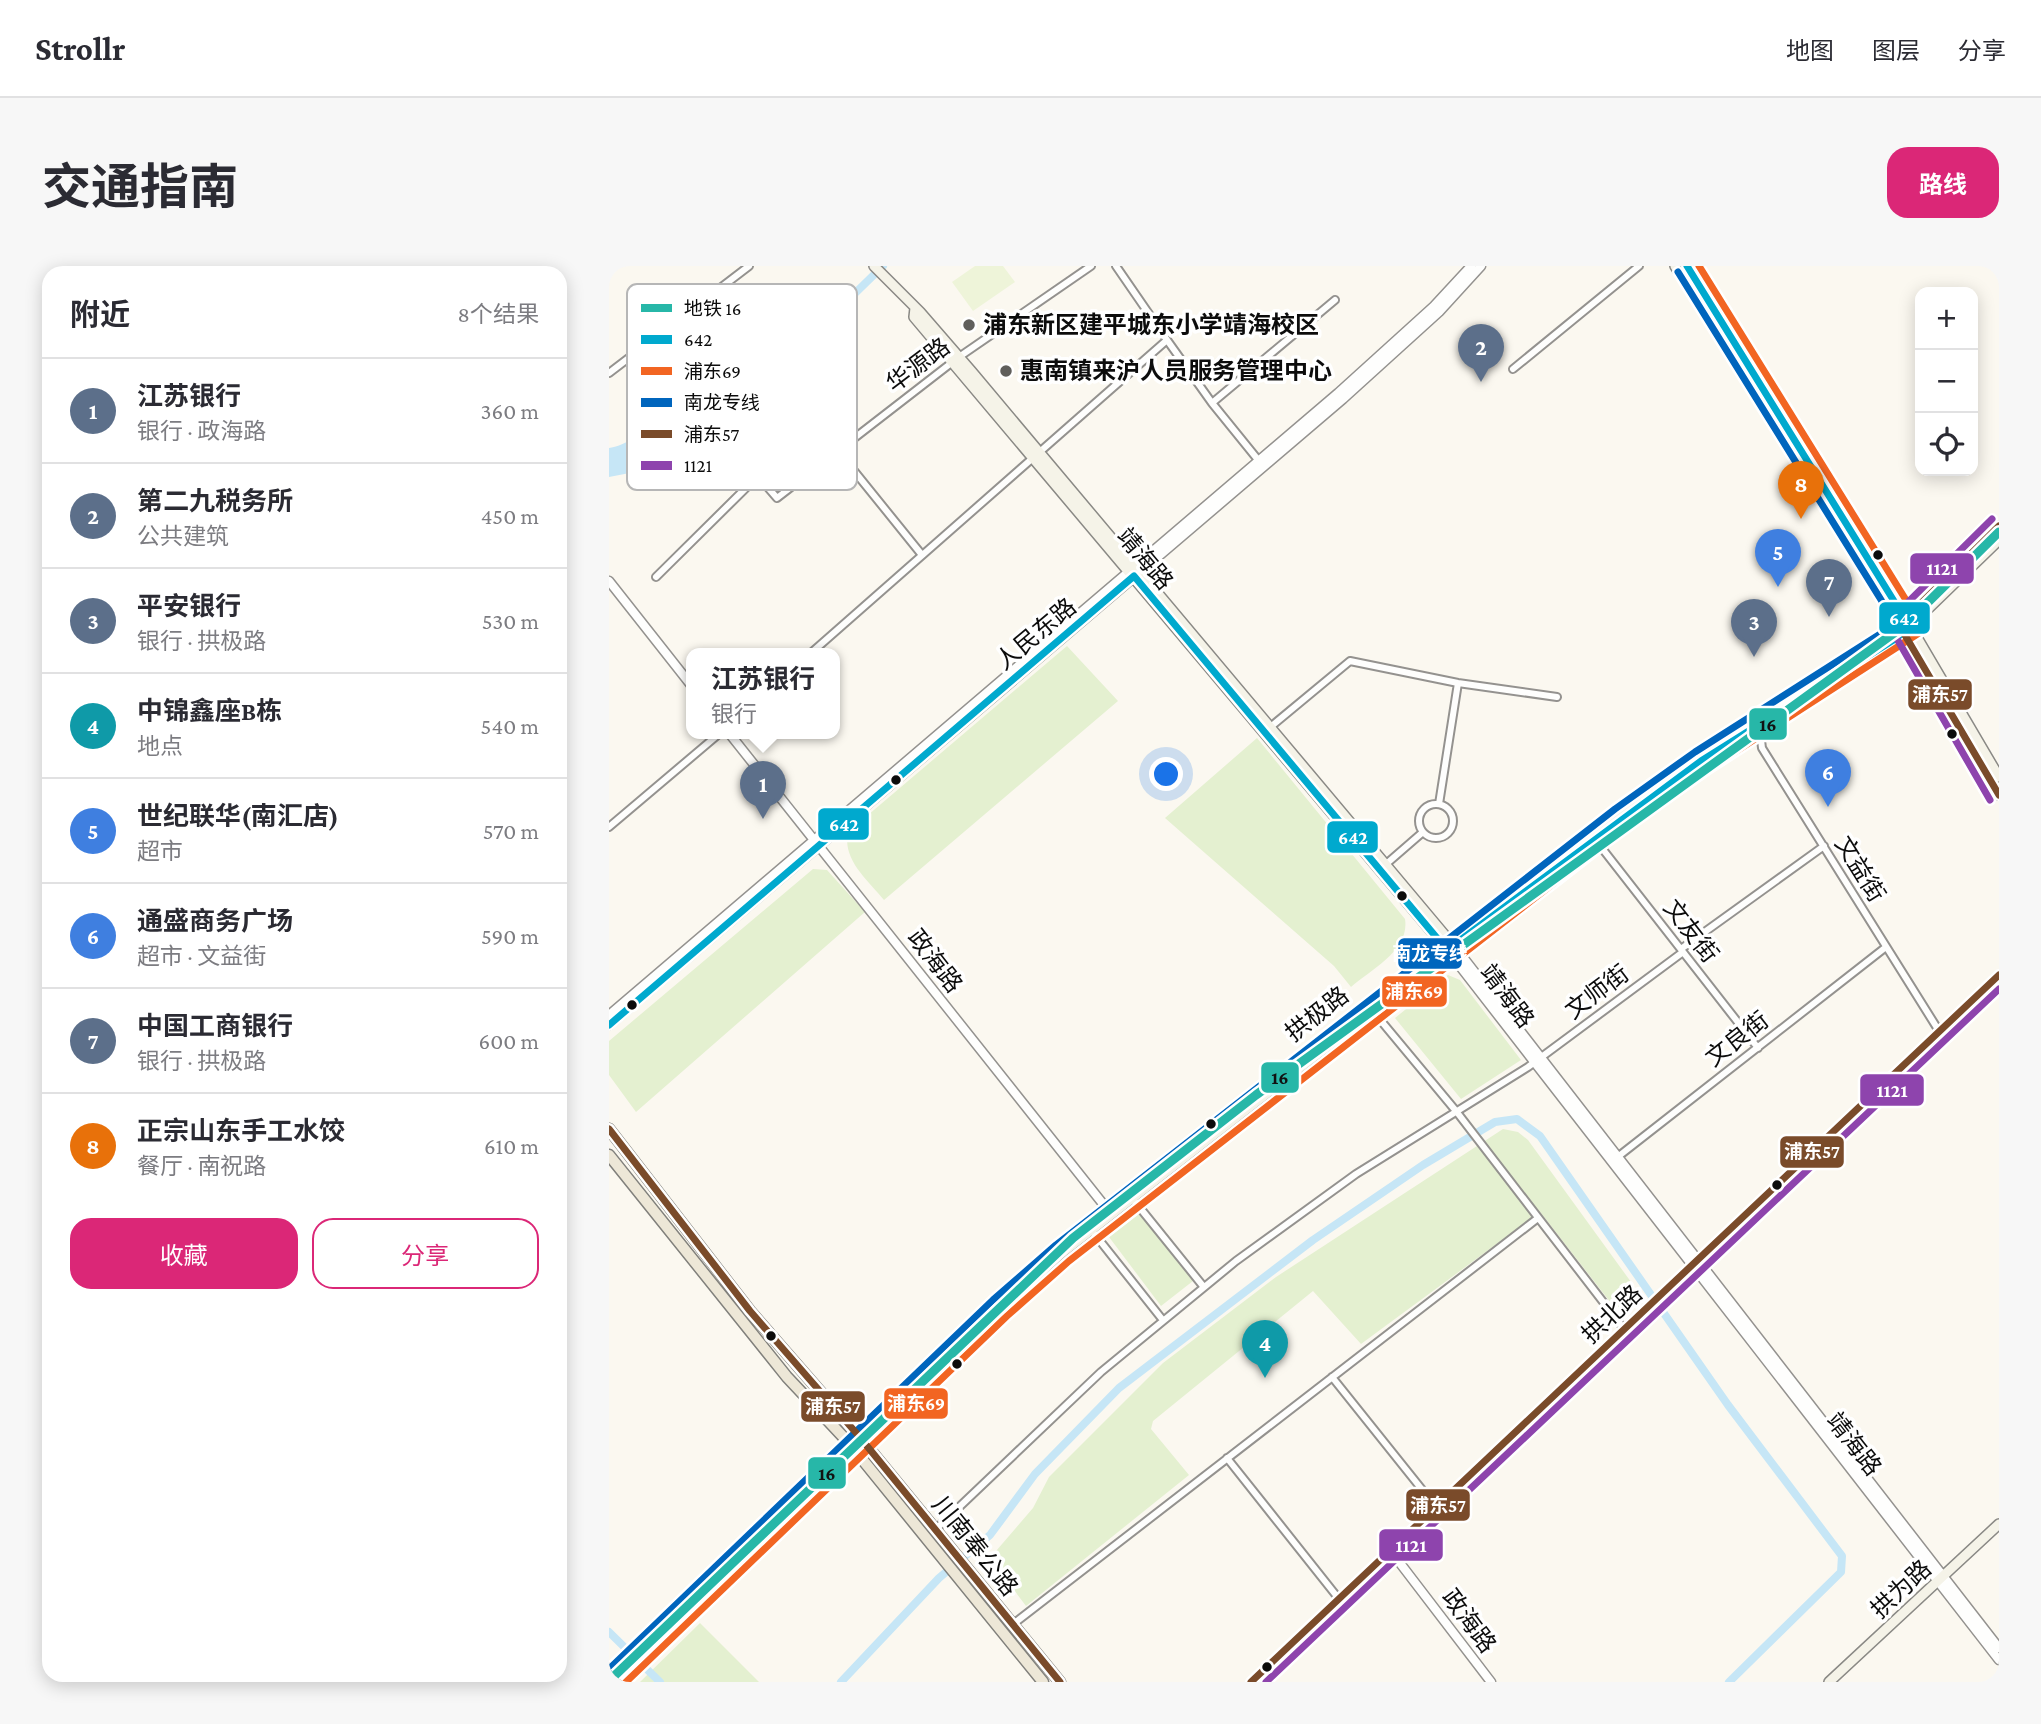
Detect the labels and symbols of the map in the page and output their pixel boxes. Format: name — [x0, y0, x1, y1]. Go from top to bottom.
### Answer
legend — [627, 284, 857, 490]
text: 地铁 16 — [684, 298, 742, 319]
place label: 浦东新区建平城东小学靖海校区 — [983, 311, 1319, 338]
marker: 浦东新区建平城东小学靖海校区 — [961, 317, 977, 333]
pin: 2 — [1458, 324, 1504, 382]
text: 642 — [684, 329, 712, 350]
street label: 华源路 — [881, 332, 955, 397]
place label: 惠南镇来沪人员服务管理中心 — [1020, 357, 1332, 384]
text: 浦东69 — [684, 361, 741, 382]
marker: 惠南镇来沪人员服务管理中心 — [998, 363, 1014, 379]
text: 南龙专线 — [684, 392, 760, 413]
text: 浦东57 — [684, 424, 739, 445]
text: 1121 — [684, 455, 712, 476]
pin: 8 — [1778, 461, 1824, 519]
street label: 靖海路 — [1112, 522, 1179, 595]
pin: 5 — [1755, 529, 1801, 587]
unlabelled marker — [1871, 548, 1885, 562]
line badge: 1121 — [1909, 552, 1975, 585]
text: 1121 — [1926, 558, 1958, 579]
pin: 7 — [1806, 559, 1852, 617]
street label: 人民东路 — [990, 592, 1081, 675]
pin: 3 — [1731, 599, 1777, 657]
line badge: 642 — [1878, 601, 1931, 635]
text: 642 — [1889, 608, 1919, 629]
line badge: 浦东57 — [1907, 678, 1973, 711]
text: 浦东57 — [1912, 684, 1968, 705]
line badge: 16 — [1748, 707, 1788, 741]
text: 16 — [1759, 714, 1777, 735]
unlabelled marker — [1945, 727, 1959, 741]
pin: 6 — [1805, 749, 1851, 807]
your location — [1149, 757, 1183, 791]
pin: 1 — [740, 761, 786, 819]
unlabelled marker — [889, 773, 903, 787]
line badge: 642 — [817, 807, 870, 841]
text: 642 — [829, 814, 859, 835]
line badge: 642 — [1326, 820, 1379, 854]
text: 642 — [1338, 827, 1368, 848]
street label: 文益街 — [1830, 831, 1891, 906]
unlabelled marker — [1395, 889, 1409, 903]
street label: 文友街 — [1659, 894, 1724, 967]
street label: 政海路 — [903, 924, 968, 997]
line badge: 南龙专线 — [1397, 937, 1463, 970]
text: 南龙专线 — [1392, 943, 1468, 964]
street label: 靖海路 — [1475, 959, 1540, 1033]
street label: 文师街 — [1560, 959, 1634, 1024]
line badge: 浦东69 — [1381, 975, 1448, 1008]
street label: 拱极路 — [1280, 981, 1353, 1046]
text: 浦东69 — [1385, 981, 1443, 1002]
unlabelled marker — [625, 998, 639, 1012]
street label: 文良街 — [1700, 1006, 1773, 1071]
line badge: 16 — [1260, 1061, 1300, 1094]
text: 16 — [1271, 1067, 1289, 1088]
line badge: 1121 — [1859, 1073, 1925, 1107]
text: 1121 — [1876, 1080, 1908, 1101]
unlabelled marker — [1204, 1117, 1218, 1131]
line badge: 浦东57 — [1779, 1135, 1845, 1169]
text: 浦东57 — [1784, 1141, 1840, 1162]
unlabelled marker — [1770, 1178, 1784, 1192]
street label: 拱北路 — [1576, 1279, 1647, 1348]
pin: 4 — [1242, 1320, 1288, 1378]
unlabelled marker — [764, 1329, 778, 1343]
unlabelled marker — [950, 1357, 964, 1371]
line badge: 浦东69 — [883, 1387, 949, 1420]
line badge: 浦东57 — [800, 1390, 866, 1423]
text: 浦东69 — [887, 1393, 945, 1414]
text: 浦东57 — [805, 1396, 861, 1417]
street label: 靖海路 — [1822, 1407, 1887, 1480]
line badge: 16 — [807, 1456, 847, 1490]
text: 16 — [818, 1463, 836, 1484]
line badge: 浦东57 — [1405, 1488, 1471, 1522]
street label: 川南奉公路 — [927, 1491, 1024, 1601]
text: 浦东57 — [1410, 1495, 1466, 1516]
line badge: 1121 — [1378, 1528, 1444, 1562]
text: 1121 — [1395, 1535, 1427, 1556]
street label: 拱为路 — [1865, 1554, 1936, 1623]
street label: 政海路 — [1437, 1584, 1502, 1658]
unlabelled marker — [1260, 1660, 1274, 1674]

